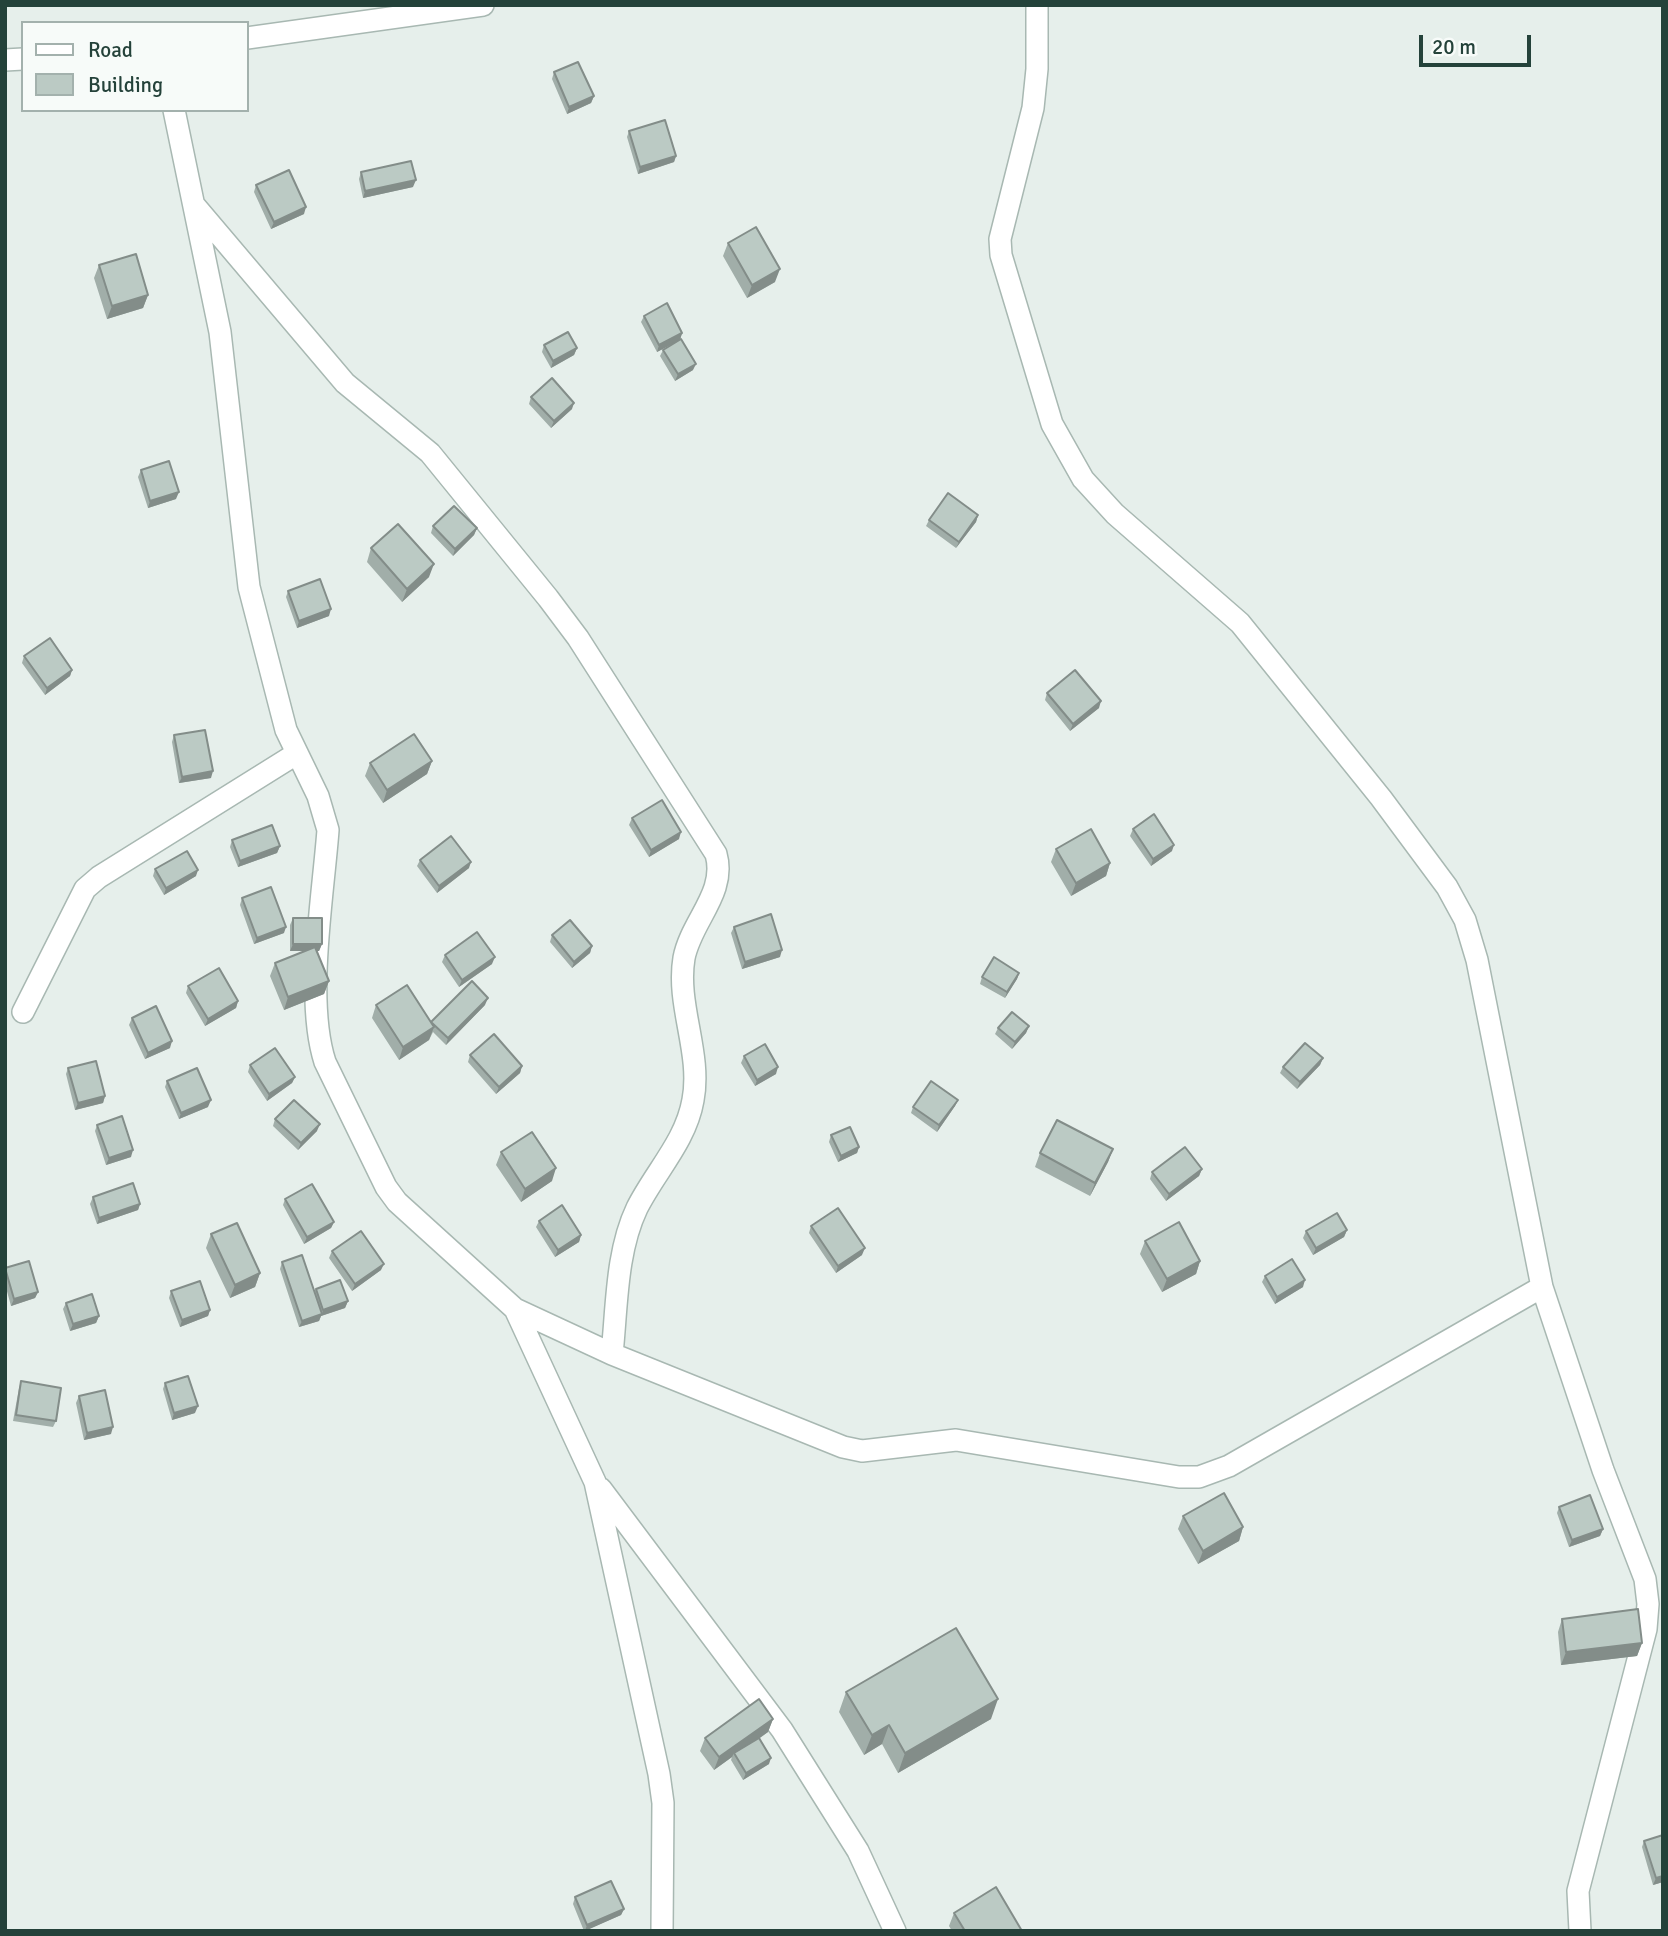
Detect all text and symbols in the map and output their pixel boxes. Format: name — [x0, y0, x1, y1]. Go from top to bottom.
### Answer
legend — [21, 21, 248, 112]
scale bar — [1423, 21, 1535, 65]
text: 20 m — [1432, 34, 1476, 60]
text: Road — [88, 37, 133, 63]
text: Building — [88, 72, 163, 98]

